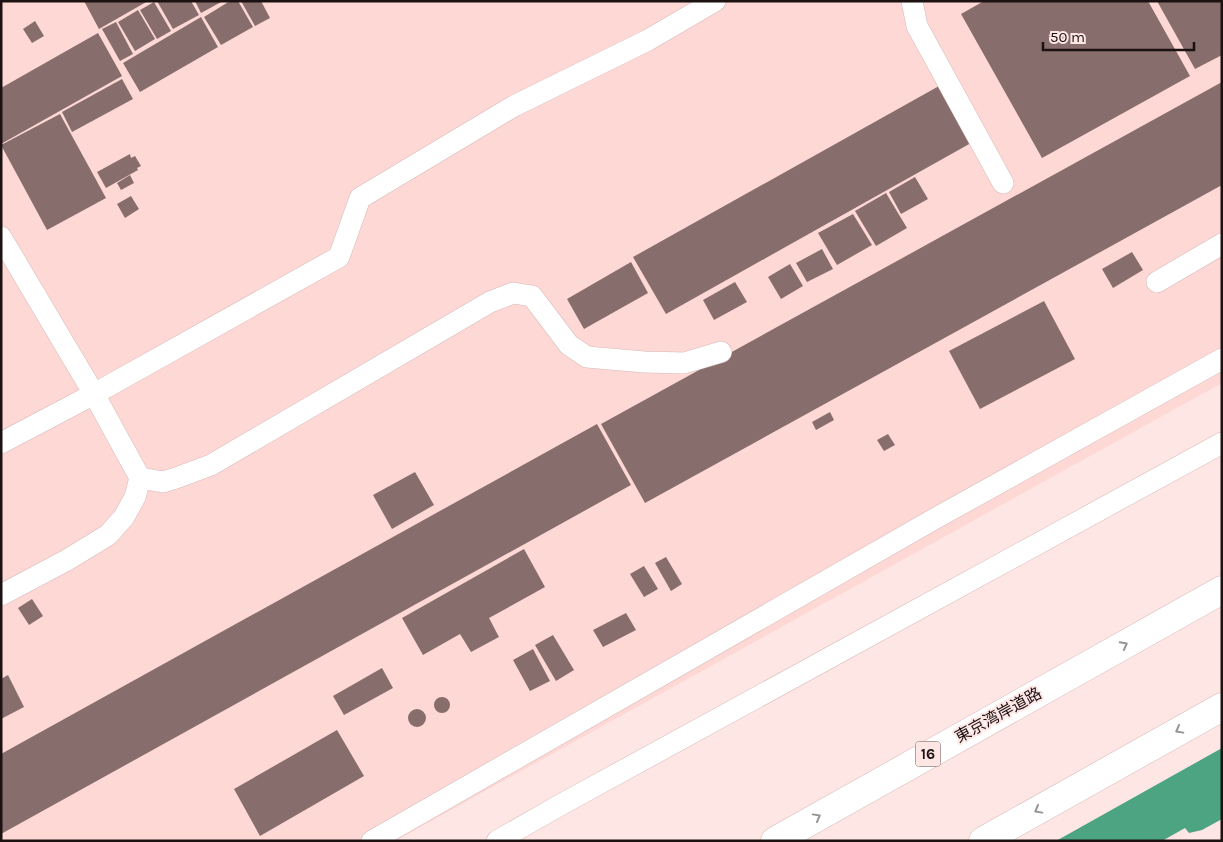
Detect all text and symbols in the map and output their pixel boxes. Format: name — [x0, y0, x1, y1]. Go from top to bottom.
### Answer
scale bar — [1043, 20, 1194, 52]
text: 50 m — [1050, 28, 1085, 46]
one-way arrow — [1119, 641, 1128, 651]
street label: 東京湾岸道路 — [951, 683, 1045, 747]
one-way arrow — [1175, 724, 1184, 734]
road number: 16 — [916, 742, 940, 766]
one-way arrow — [1034, 804, 1043, 814]
one-way arrow — [812, 813, 821, 823]

